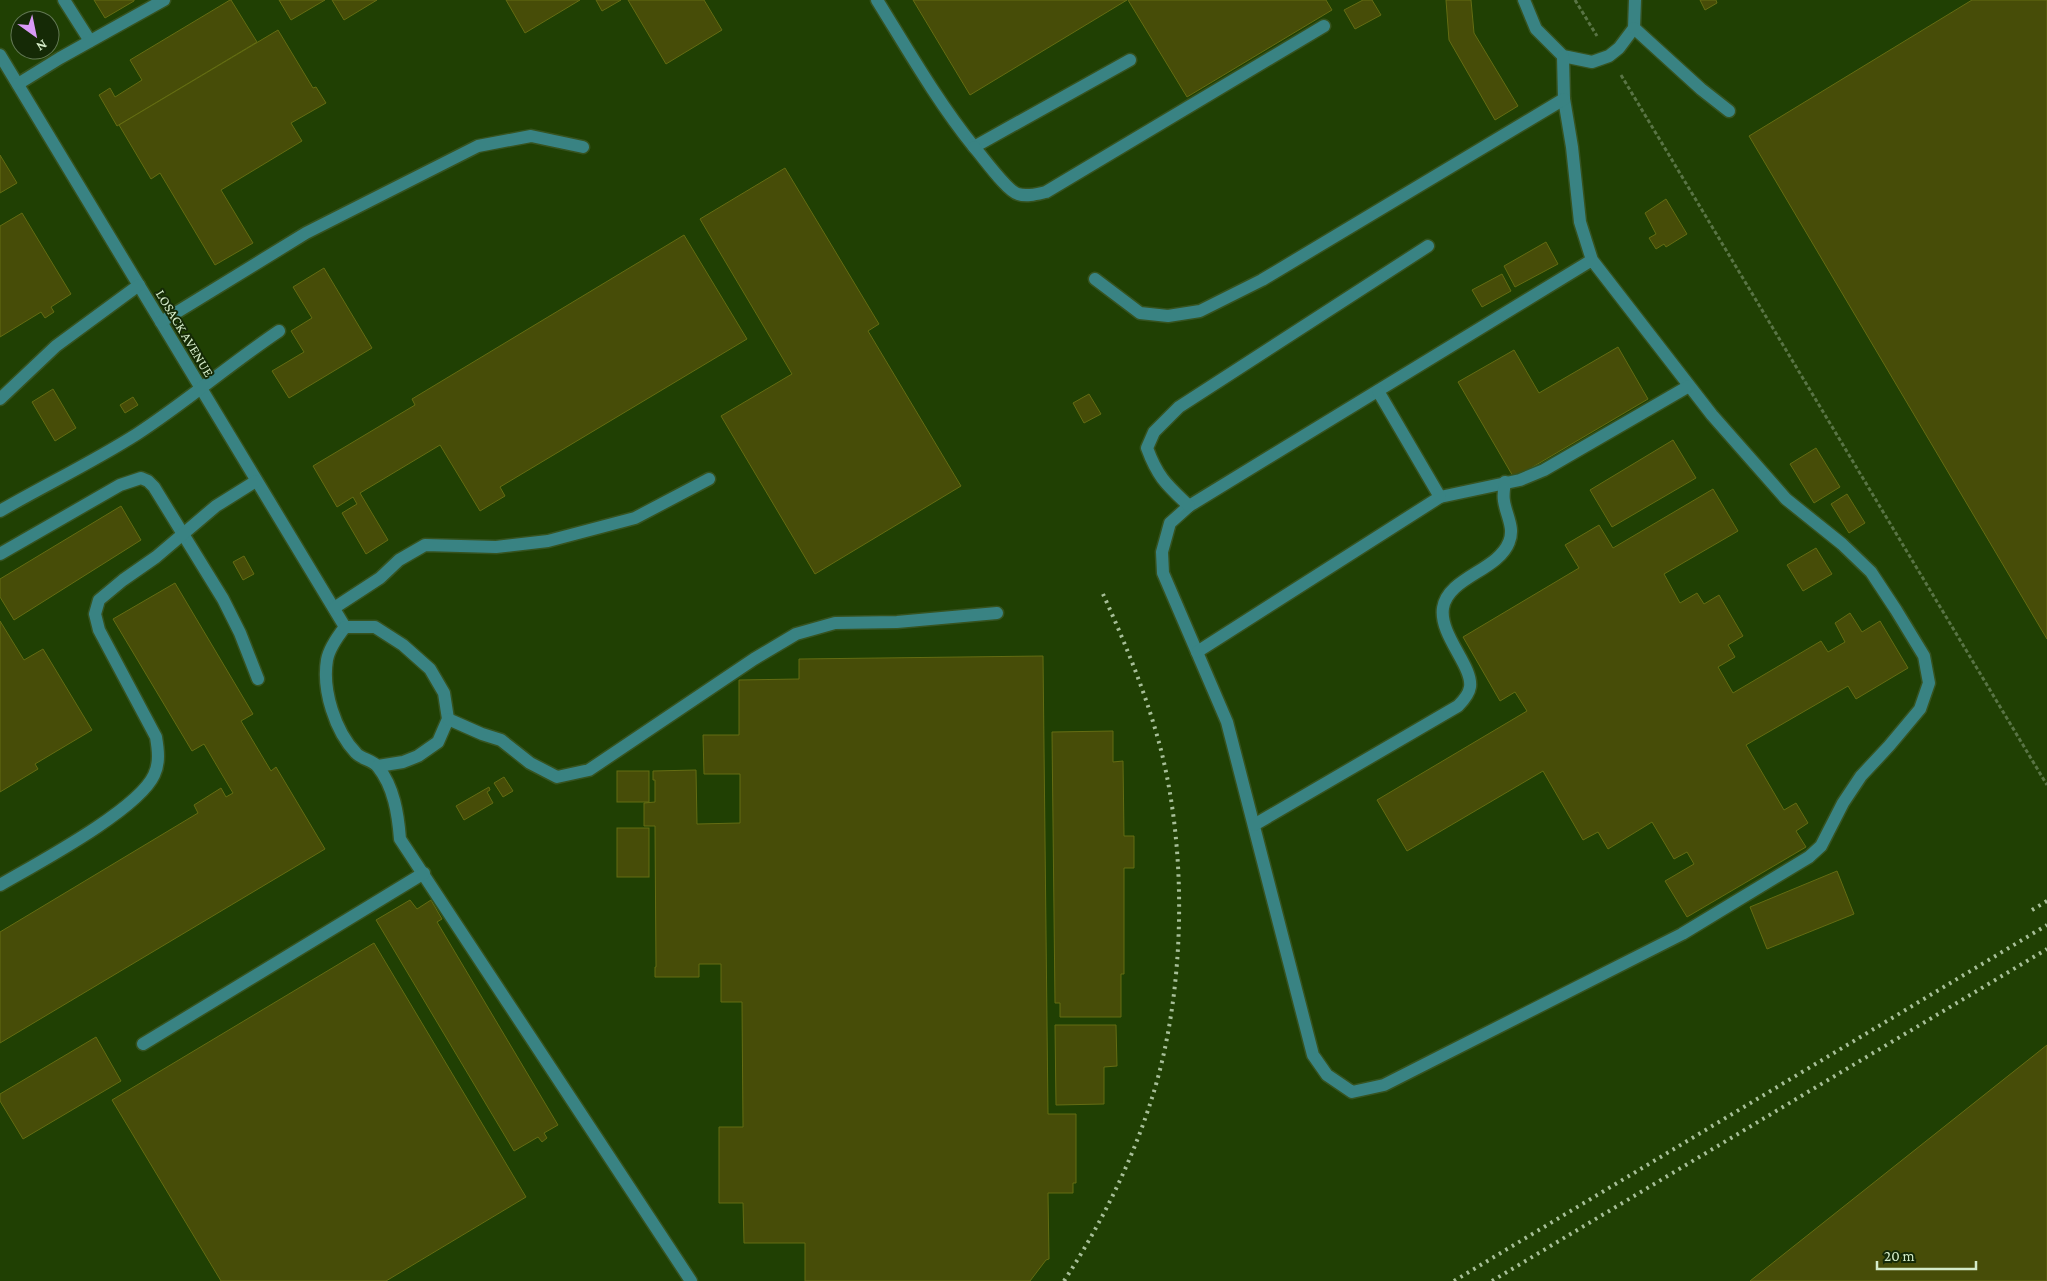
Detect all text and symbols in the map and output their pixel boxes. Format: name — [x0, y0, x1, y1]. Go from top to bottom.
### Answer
north arrow — [10, 10, 60, 60]
text: N — [33, 37, 50, 55]
street label: LOSACK AVENUE — [153, 287, 218, 380]
scale bar — [1877, 1238, 1976, 1270]
text: 20 m — [1884, 1248, 1915, 1264]

